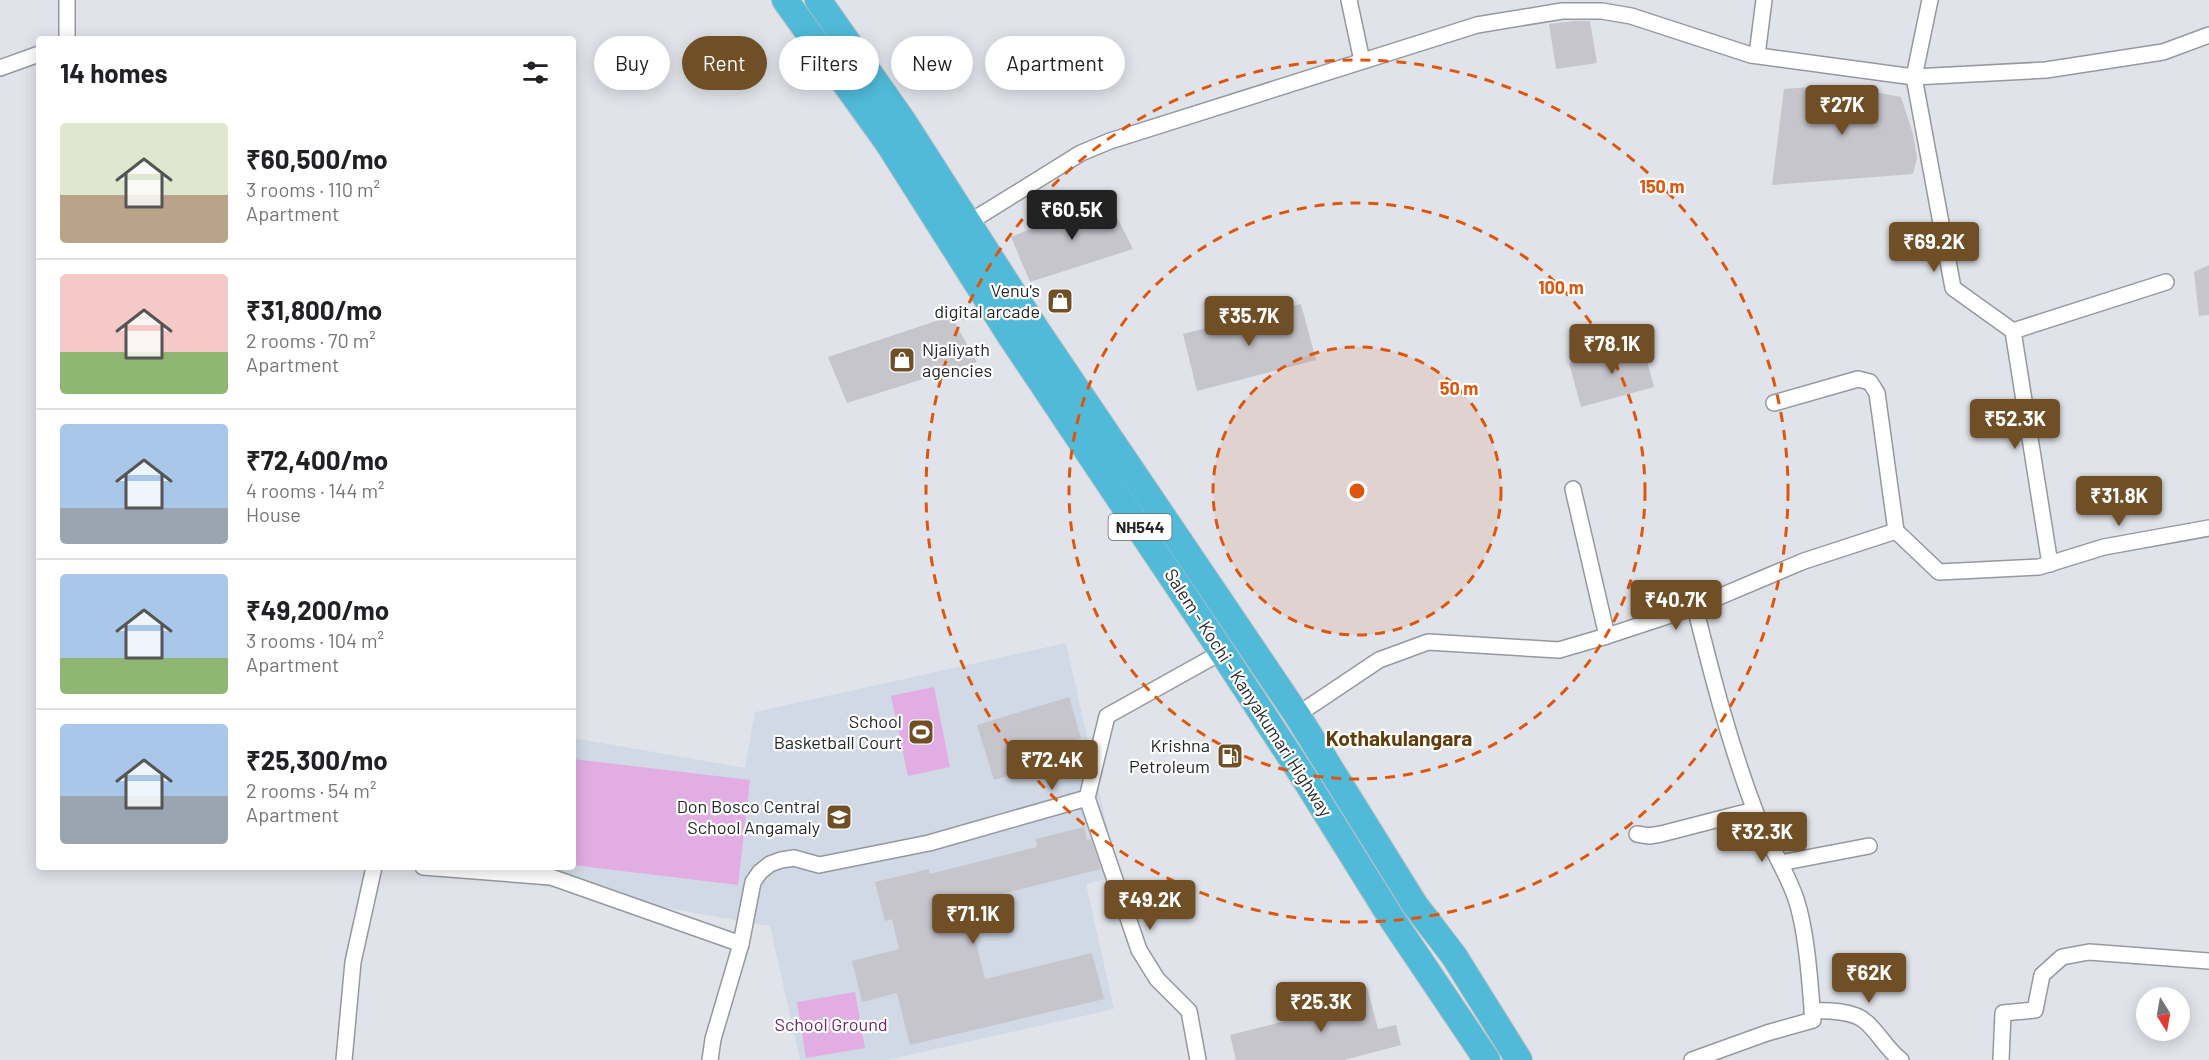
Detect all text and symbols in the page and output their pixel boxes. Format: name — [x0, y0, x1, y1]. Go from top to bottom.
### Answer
chip: Buy — [594, 36, 670, 90]
chip: Rent — [682, 36, 767, 90]
chip: Filters — [779, 36, 879, 90]
chip: New — [891, 36, 973, 90]
chip: Apartment — [985, 36, 1125, 90]
icon: filters — [519, 56, 552, 89]
text: 14 homes — [60, 57, 167, 88]
pin: ₹27K — [1806, 85, 1878, 136]
text: ₹27K — [1819, 92, 1865, 116]
text: ₹60,500/mo — [246, 143, 388, 174]
icon: home — [108, 147, 180, 219]
text: 150 m — [1640, 175, 1684, 197]
text: 3 rooms · 110 m² — [246, 177, 380, 201]
pin: ₹60.5K — [1023, 190, 1121, 241]
text: ₹60.5K — [1041, 197, 1103, 221]
text: Apartment — [246, 201, 339, 225]
pin: ₹69.2K — [1885, 222, 1983, 273]
text: ₹69.2K — [1903, 229, 1965, 253]
text: 100 m — [1538, 276, 1584, 298]
place label: Venu's digital arcade — [934, 279, 1040, 322]
shop icon: Venu's digital arcade — [1045, 286, 1075, 316]
text: ₹31,800/mo — [246, 294, 382, 325]
pin: ₹35.7K — [1200, 296, 1298, 347]
icon: home — [108, 298, 180, 370]
text: ₹35.7K — [1219, 303, 1279, 327]
pin: ₹78.1K — [1563, 324, 1661, 375]
text: 2 rooms · 70 m² — [246, 328, 376, 352]
text: ₹78.1K — [1583, 331, 1641, 355]
place label: Njaliyath agencies — [922, 338, 992, 381]
shop icon: Njaliyath agencies — [887, 345, 917, 375]
text: Apartment — [246, 352, 339, 376]
text: 50 m — [1440, 377, 1478, 399]
pin: ₹52.3K — [1966, 399, 2064, 450]
text: ₹52.3K — [1984, 406, 2046, 430]
text: ₹72,400/mo — [246, 444, 388, 475]
icon: home — [108, 448, 180, 520]
pin: ₹31.8K — [2070, 476, 2168, 527]
text: 4 rooms · 144 m² — [246, 478, 384, 502]
centre of rings — [1347, 481, 1367, 501]
text: ₹31.8K — [2090, 483, 2148, 507]
text: House — [246, 502, 301, 526]
road number: NH544 — [1108, 514, 1172, 540]
street label: Salem - Kochi - Kanyakumari Highway — [1160, 564, 1337, 821]
pin: ₹40.7K — [1627, 580, 1725, 631]
text: ₹40.7K — [1645, 587, 1707, 611]
text: ₹49,200/mo — [246, 594, 389, 625]
icon: home — [108, 598, 180, 670]
text: 3 rooms · 104 m² — [246, 628, 384, 652]
text: Apartment — [246, 652, 339, 676]
place label: School Basketball Court — [774, 710, 902, 753]
sports icon: School Basketball Court — [906, 717, 936, 747]
district label: Kothakulangara — [1326, 725, 1472, 750]
place label: Krishna Petroleum — [1129, 734, 1210, 777]
pin: ₹72.4K — [1003, 740, 1101, 791]
fuel station icon: Krishna Petroleum — [1215, 741, 1245, 771]
text: ₹25,300/mo — [246, 744, 388, 775]
text: ₹72.4K — [1021, 747, 1083, 771]
icon: home — [108, 748, 180, 820]
text: 2 rooms · 54 m² — [246, 778, 376, 802]
place label: Don Bosco Central School Angamaly — [677, 795, 820, 838]
text: Apartment — [246, 802, 339, 826]
school or university icon: Don Bosco Central School Angamaly — [824, 802, 854, 832]
pin: ₹32.3K — [1713, 812, 1811, 863]
text: ₹32.3K — [1731, 819, 1793, 843]
pin: ₹49.2K — [1101, 880, 1199, 931]
text: ₹49.2K — [1118, 887, 1182, 911]
pin: ₹71.1K — [924, 894, 1022, 945]
text: ₹71.1K — [946, 901, 1000, 925]
pin: ₹62K — [1833, 953, 1905, 1004]
text: ₹62K — [1846, 960, 1892, 984]
pin: ₹25.3K — [1272, 982, 1370, 1033]
north arrow — [2136, 987, 2190, 1041]
map controls — [2136, 987, 2190, 1041]
text: ₹25.3K — [1290, 989, 1352, 1013]
park label: School Ground — [774, 1013, 888, 1035]

